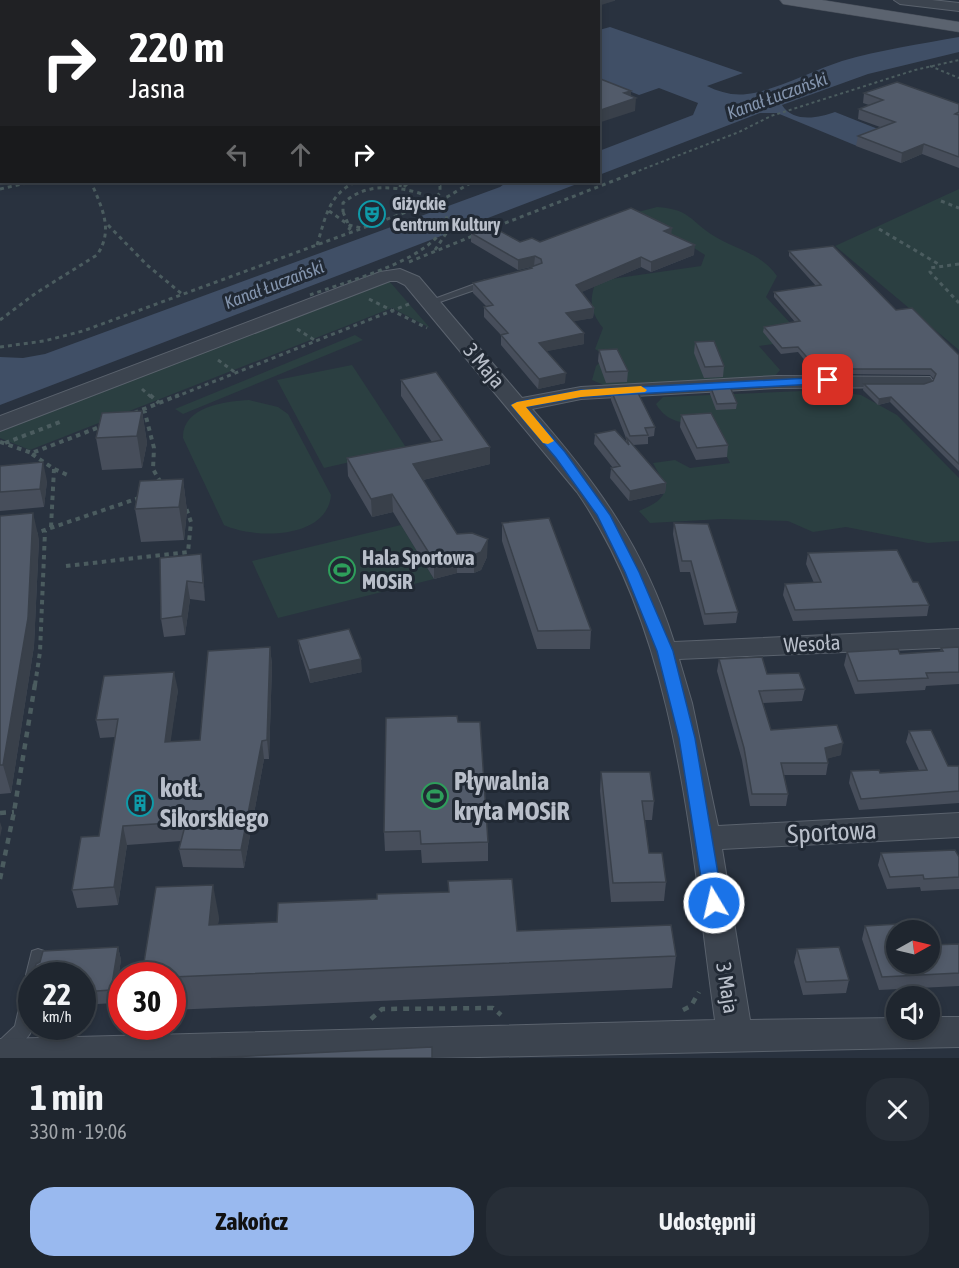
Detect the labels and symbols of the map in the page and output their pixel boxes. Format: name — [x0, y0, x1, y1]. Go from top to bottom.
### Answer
water label: Kanał Łuczański — [724, 68, 830, 123]
place label: Giżyckie Centrum Kultury — [392, 193, 501, 235]
theatre icon: Giżyckie Centrum Kultury — [357, 199, 387, 229]
water label: Kanał Łuczański — [221, 256, 326, 313]
street label: 3 Maja — [459, 338, 510, 393]
pin — [802, 354, 853, 405]
place label: Hala Sportowa MOSiR — [362, 545, 475, 593]
sports icon: Hala Sportowa MOSiR — [327, 555, 357, 585]
street label: Wesoła — [783, 630, 841, 656]
place label: Pływalnia kryta MOSiR — [454, 766, 569, 826]
place label: kotł. Sikorskiego — [160, 773, 269, 833]
sports icon: Pływalnia kryta MOSiR — [420, 781, 450, 811]
building icon: kotł. Sikorskiego — [125, 788, 155, 818]
street label: Sportowa — [787, 815, 877, 849]
position arrow — [682, 871, 746, 935]
north arrow — [886, 920, 940, 974]
street label: 3 Maja — [712, 961, 744, 1015]
speed limit sign: 30 — [108, 962, 186, 1040]

